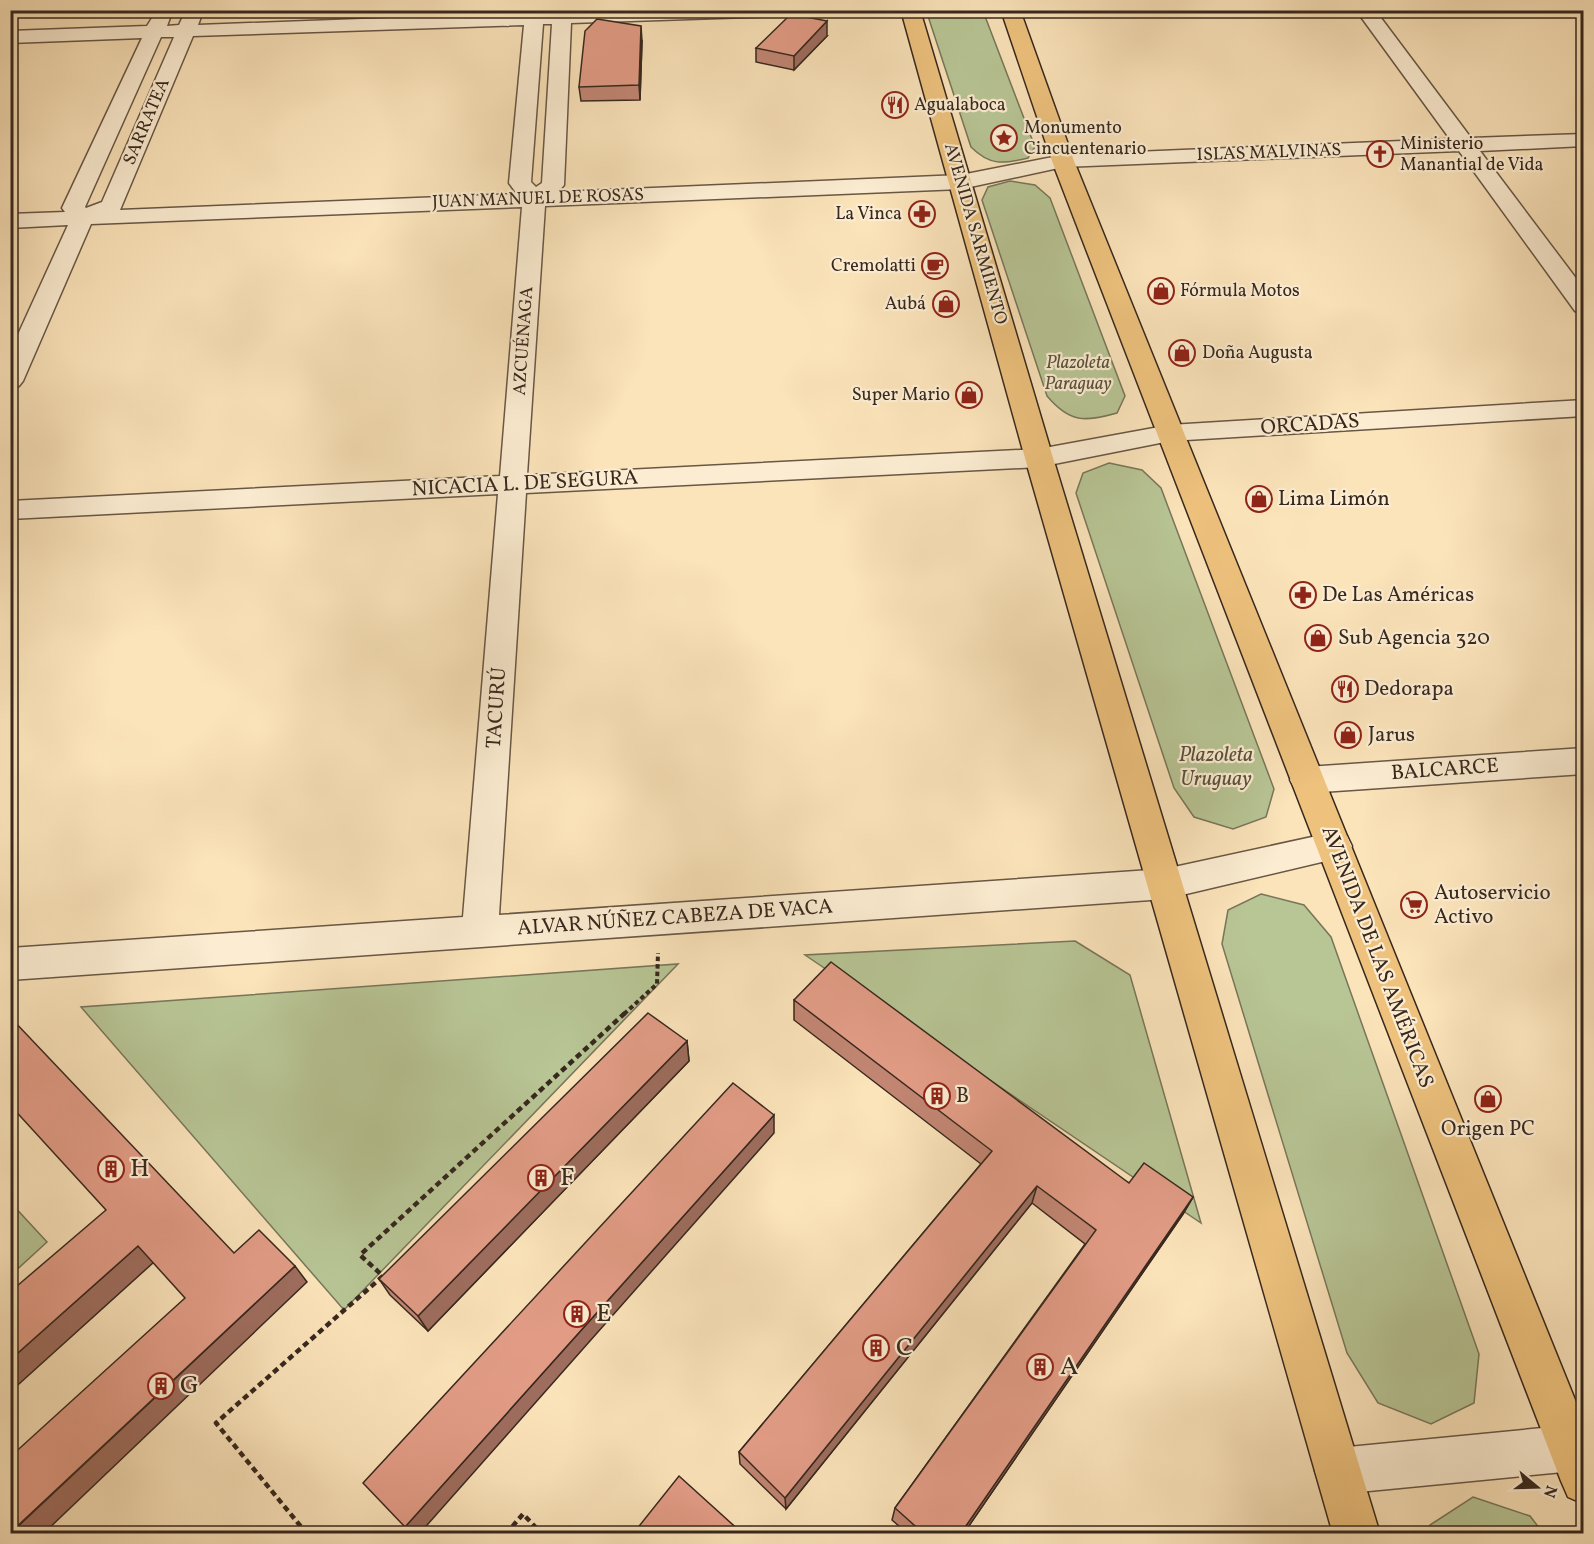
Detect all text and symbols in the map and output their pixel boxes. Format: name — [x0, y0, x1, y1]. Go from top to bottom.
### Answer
street label: SARRATEA — [118, 74, 177, 169]
restaurant icon: Agualaboca — [880, 90, 910, 120]
place label: Agualaboca — [914, 93, 1006, 118]
place label: Monumento Cincuentenario — [1024, 116, 1146, 162]
place icon: Monumento Cincuentenario — [989, 123, 1019, 153]
place label: Ministerio Manantial de Vida — [1400, 132, 1544, 178]
street label: ISLAS MALVINAS — [1196, 138, 1342, 168]
church icon: Ministerio Manantial de Vida — [1365, 139, 1395, 169]
street label: AVENIDA SARMIENTO — [937, 140, 1013, 328]
street label: JUAN MANUEL DE ROSAS — [432, 183, 644, 215]
pharmacy icon: La Vinca — [907, 199, 937, 229]
place label: La Vinca — [835, 202, 902, 227]
cafe icon: Cremolatti — [920, 251, 950, 281]
place label: Cremolatti — [831, 254, 916, 279]
shop icon: Fórmula Motos — [1146, 276, 1176, 306]
place label: Fórmula Motos — [1180, 279, 1300, 304]
street label: AZCUÉNAGA — [508, 285, 540, 396]
shop icon: Aubá — [931, 289, 961, 319]
place label: Aubá — [885, 292, 926, 317]
shop icon: Doña Augusta — [1167, 338, 1197, 368]
place label: Doña Augusta — [1202, 341, 1313, 366]
park label: Plazoleta Paraguay — [1044, 351, 1112, 397]
shop icon: Super Mario — [954, 380, 984, 410]
place label: Super Mario — [852, 383, 950, 408]
street label: ORCADAS — [1260, 407, 1360, 443]
street label: NICACIA L. DE SEGURA — [411, 464, 639, 504]
shop icon: Lima Limón — [1244, 484, 1274, 514]
place label: Lima Limón — [1278, 485, 1390, 514]
pharmacy icon: De Las Américas — [1288, 580, 1318, 610]
place label: De Las Américas — [1322, 581, 1474, 610]
shop icon: Sub Agencia 320 — [1303, 623, 1333, 653]
place label: Sub Agencia 320 — [1338, 624, 1490, 653]
street label: TACURÚ — [480, 666, 514, 750]
restaurant icon: Dedorapa — [1330, 674, 1360, 704]
place label: Dedorapa — [1364, 675, 1454, 704]
shop icon: Jarus — [1333, 720, 1363, 750]
place label: Jarus — [1368, 721, 1415, 750]
park label: Plazoleta Uruguay — [1179, 741, 1253, 794]
street label: BALCARCE — [1390, 752, 1500, 788]
street label: AVENIDA DE LAS AMÉRICAS — [1314, 822, 1440, 1092]
place label: Autoservicio Activo — [1434, 879, 1551, 932]
supermarket icon: Autoservicio Activo — [1399, 890, 1429, 920]
street label: ALVAR NÚÑEZ CABEZA DE VACA — [516, 892, 834, 944]
building icon: B — [922, 1081, 952, 1111]
place label: B — [956, 1082, 969, 1111]
shop icon: Origen PC — [1473, 1084, 1503, 1114]
place label: Origen PC — [1441, 1115, 1535, 1144]
place label: H — [130, 1151, 150, 1187]
building icon: H — [96, 1154, 126, 1184]
place label: F — [560, 1160, 575, 1196]
building icon: F — [526, 1163, 556, 1193]
place label: E — [596, 1296, 612, 1332]
building icon: E — [562, 1299, 592, 1329]
place label: C — [896, 1330, 913, 1366]
building icon: C — [861, 1333, 891, 1363]
place label: A — [1060, 1349, 1078, 1385]
building icon: A — [1025, 1352, 1055, 1382]
place label: G — [180, 1368, 199, 1404]
building icon: G — [146, 1371, 176, 1401]
north arrow — [1507, 1457, 1567, 1517]
text: N — [1537, 1482, 1562, 1501]

